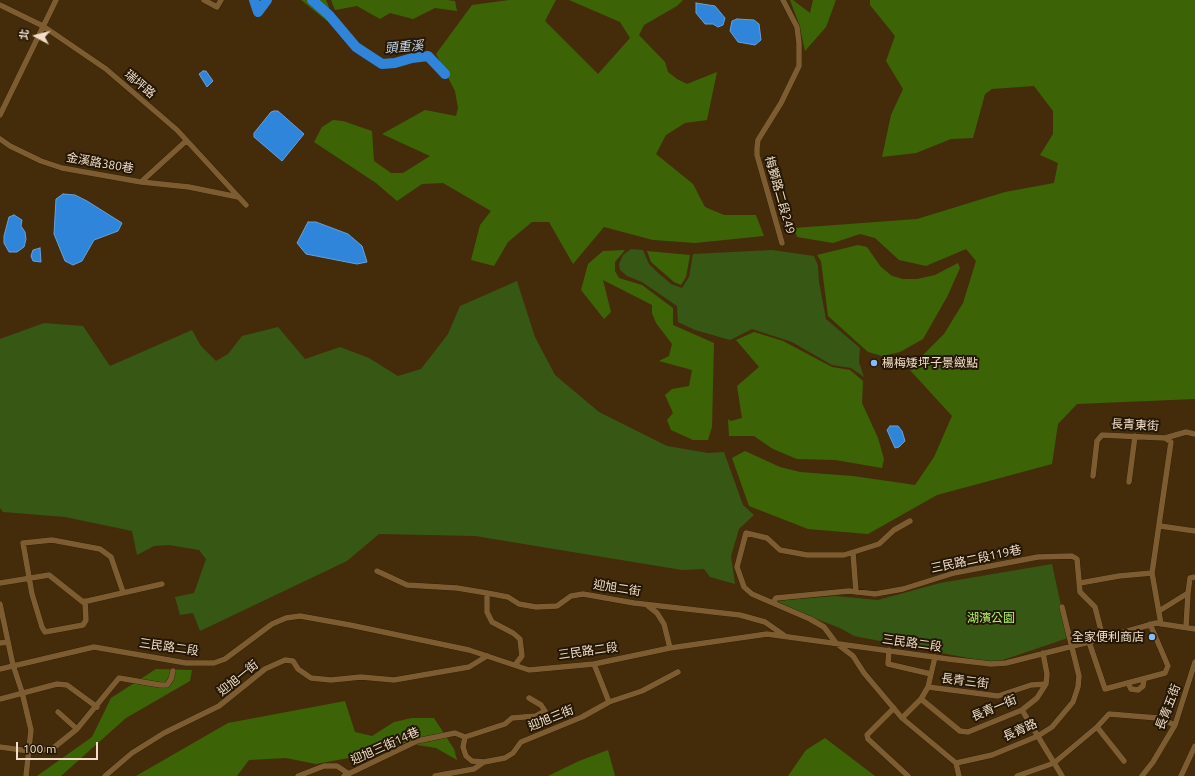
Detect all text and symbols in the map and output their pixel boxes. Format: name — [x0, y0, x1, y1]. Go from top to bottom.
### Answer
north arrow — [16, 16, 56, 56]
text: 北 — [17, 28, 31, 41]
water label: 頭重溪 — [384, 38, 424, 56]
street label: 瑞坪路 — [122, 67, 158, 101]
street label: 金溪路380巷 — [65, 150, 135, 176]
street label: 梅獅路二段249 — [762, 154, 798, 236]
place label: 楊梅矮坪子景緻點 — [882, 356, 978, 370]
marker: 楊梅矮坪子景緻點 — [869, 358, 879, 368]
street label: 長青東街 — [1111, 417, 1159, 433]
street label: 三民路二段119巷 — [929, 542, 1023, 576]
street label: 迎旭二街 — [592, 577, 642, 599]
park label: 湖濱公園 — [967, 611, 1015, 625]
place label: 全家便利商店 — [1072, 630, 1144, 644]
street label: 三民路二段 — [881, 632, 943, 654]
marker: 全家便利商店 — [1147, 632, 1157, 642]
street label: 三民路二段 — [138, 636, 200, 658]
street label: 三民路二段 — [557, 640, 619, 662]
street label: 迎旭一街 — [215, 657, 261, 699]
street label: 長青三街 — [940, 671, 990, 691]
street label: 長青五街 — [1153, 682, 1183, 732]
street label: 長青一街 — [969, 692, 1019, 724]
street label: 迎旭三街 — [526, 702, 576, 734]
street label: 長青路 — [1001, 716, 1039, 744]
street label: 迎旭三街14巷 — [348, 724, 422, 768]
scale bar — [18, 734, 100, 760]
text: 100 m — [23, 742, 56, 755]

